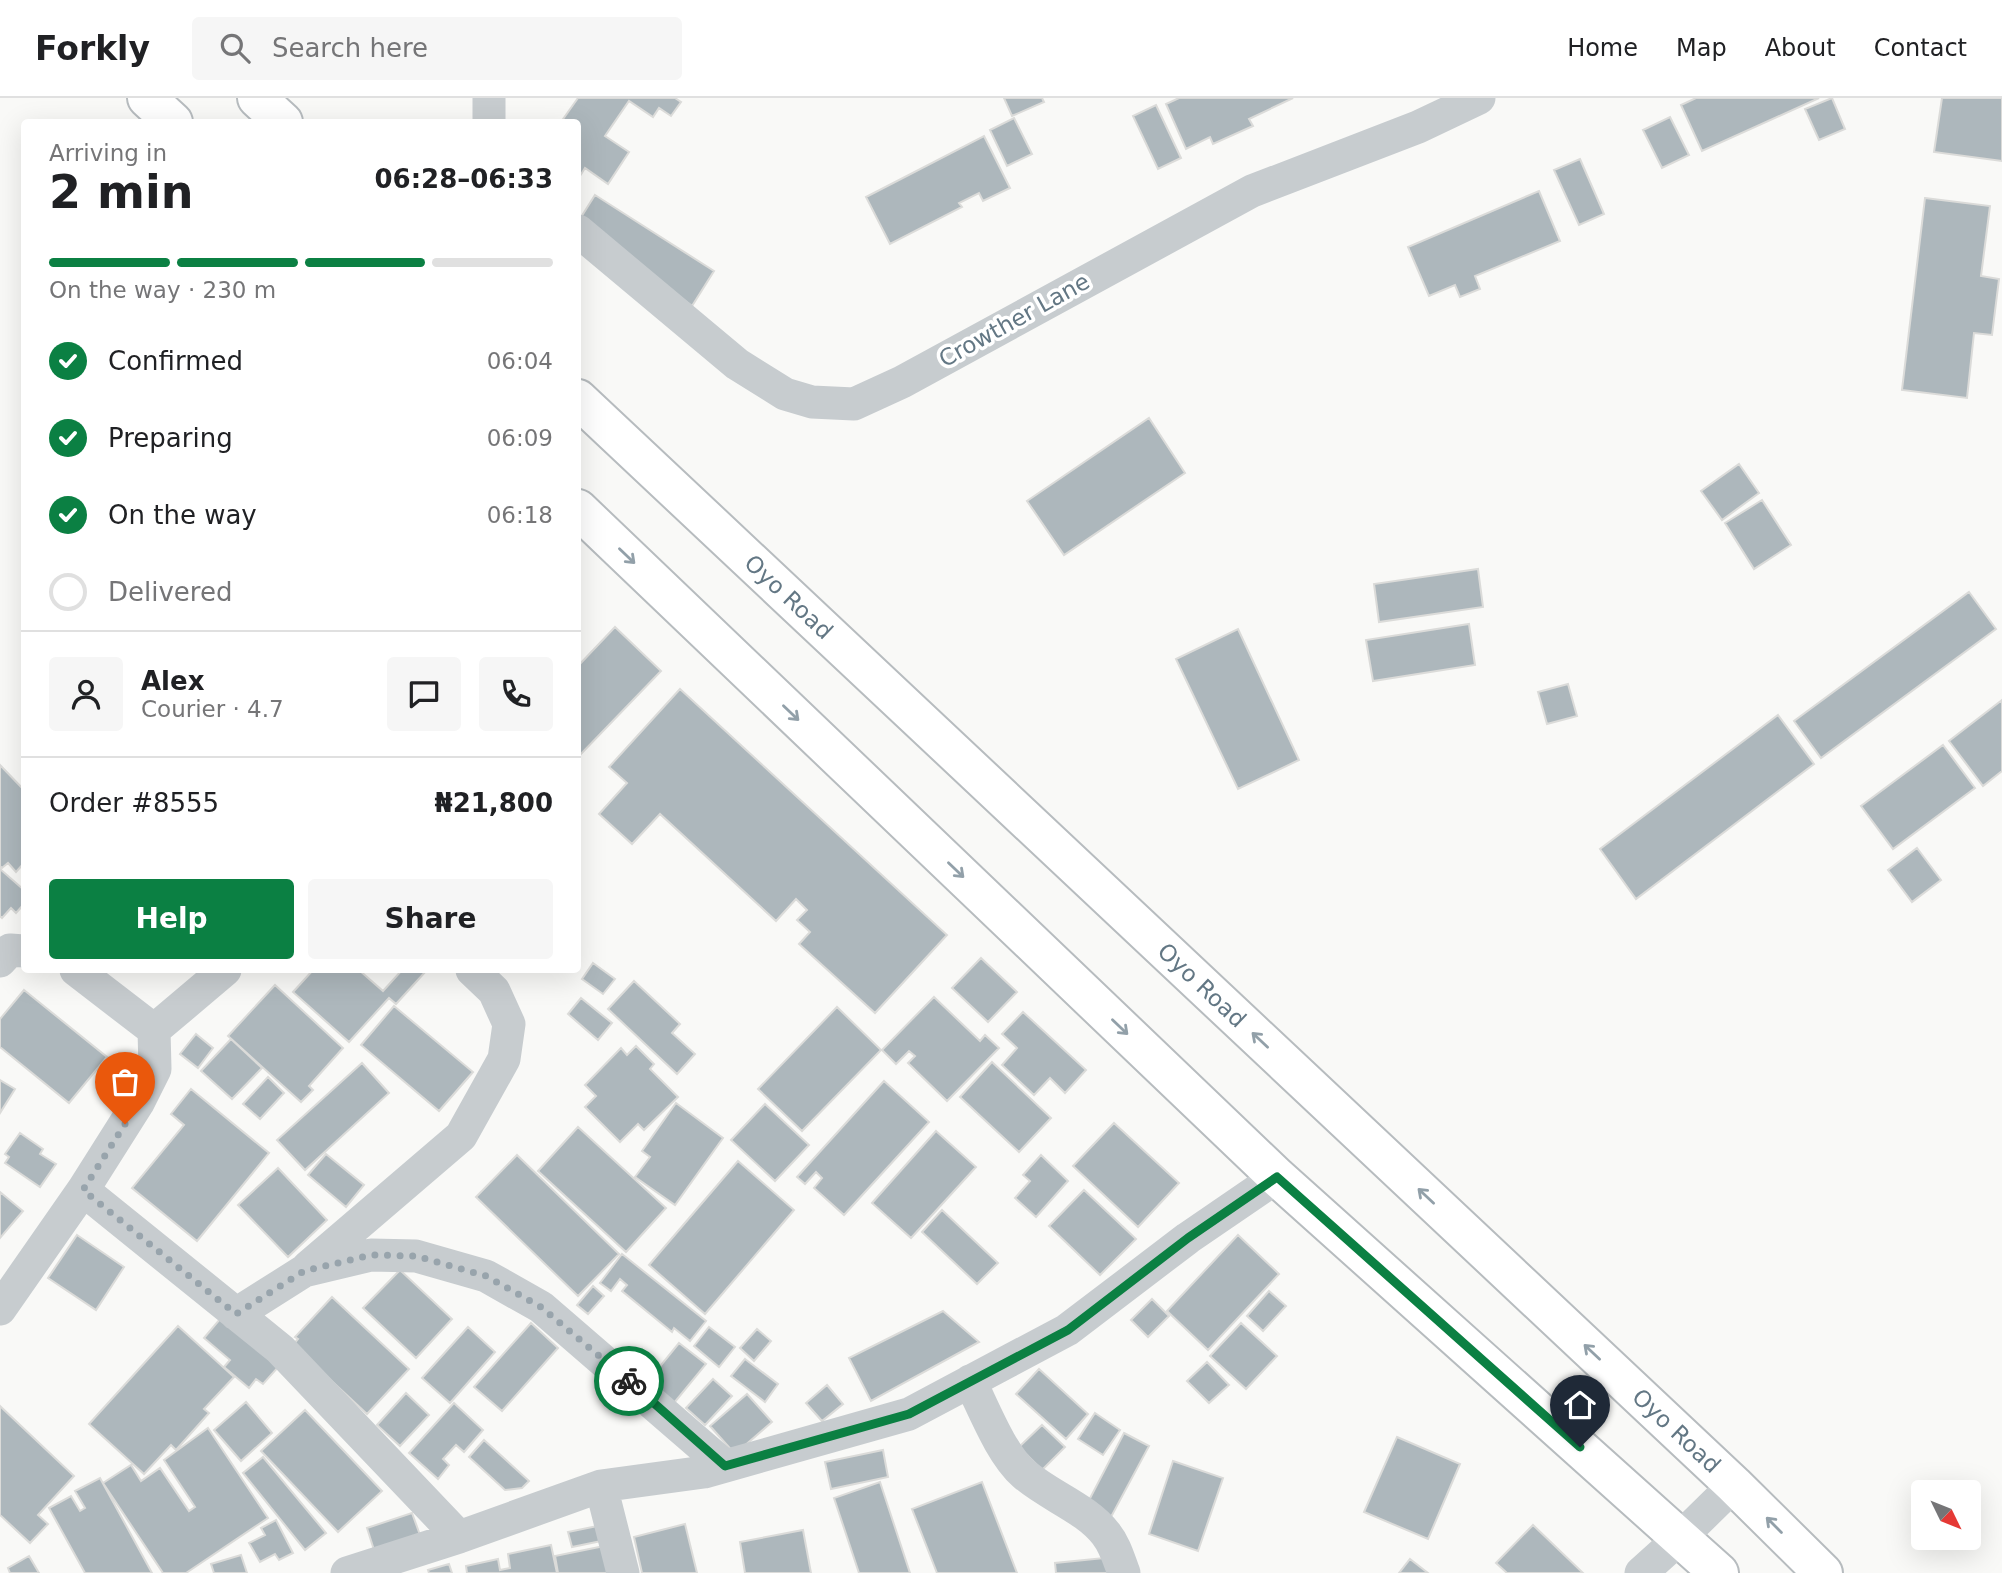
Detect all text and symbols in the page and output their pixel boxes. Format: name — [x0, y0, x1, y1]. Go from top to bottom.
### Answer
search box — [192, 17, 682, 80]
text: Forkly — [35, 29, 150, 68]
icon: search — [216, 29, 254, 67]
text: Search here — [272, 33, 428, 63]
text: Home — [1567, 34, 1638, 62]
text: Map — [1676, 34, 1727, 62]
text: About — [1765, 34, 1836, 62]
text: Contact — [1874, 34, 1967, 62]
text: Arriving in — [49, 140, 167, 166]
text: 06:28–06:33 — [374, 164, 553, 194]
text: 2 min — [49, 165, 193, 219]
street label: Crowther Lane — [934, 268, 1094, 372]
text: On the way · 230 m — [49, 277, 276, 303]
icon: check — [49, 342, 87, 380]
text: Confirmed — [108, 346, 243, 376]
text: 06:04 — [487, 348, 553, 374]
icon: check — [49, 419, 87, 457]
text: Preparing — [108, 423, 233, 453]
text: 06:09 — [487, 425, 553, 451]
icon: check — [49, 496, 87, 534]
text: On the way — [108, 500, 257, 530]
text: 06:18 — [487, 502, 553, 528]
one-way arrow — [618, 548, 636, 564]
street label: Oyo Road — [739, 549, 838, 644]
text: Delivered — [108, 577, 232, 607]
button: person — [49, 657, 123, 731]
button: chat — [387, 657, 461, 731]
button: phone — [479, 657, 553, 731]
text: Alex — [141, 666, 204, 696]
text: Courier · 4.7 — [141, 696, 284, 722]
one-way arrow — [782, 705, 799, 722]
text: Order #8555 — [49, 788, 219, 818]
text: ₦21,800 — [435, 788, 553, 818]
one-way arrow — [947, 862, 964, 879]
button: Help — [49, 879, 294, 959]
button: Share — [308, 879, 553, 959]
street label: Oyo Road — [1153, 938, 1251, 1033]
one-way arrow — [1112, 1019, 1129, 1036]
one-way arrow — [1251, 1032, 1269, 1048]
pin — [95, 1052, 155, 1124]
icon: bag — [106, 1063, 144, 1101]
one-way arrow — [1418, 1187, 1435, 1204]
one-way arrow — [1584, 1343, 1601, 1360]
courier — [594, 1346, 664, 1416]
icon: bike — [610, 1362, 648, 1400]
pin — [1550, 1375, 1610, 1447]
street label: Oyo Road — [1627, 1383, 1726, 1478]
icon: home — [1561, 1386, 1599, 1424]
north arrow — [1911, 1480, 1981, 1550]
map controls — [1911, 1480, 1981, 1550]
one-way arrow — [1766, 1517, 1783, 1534]

